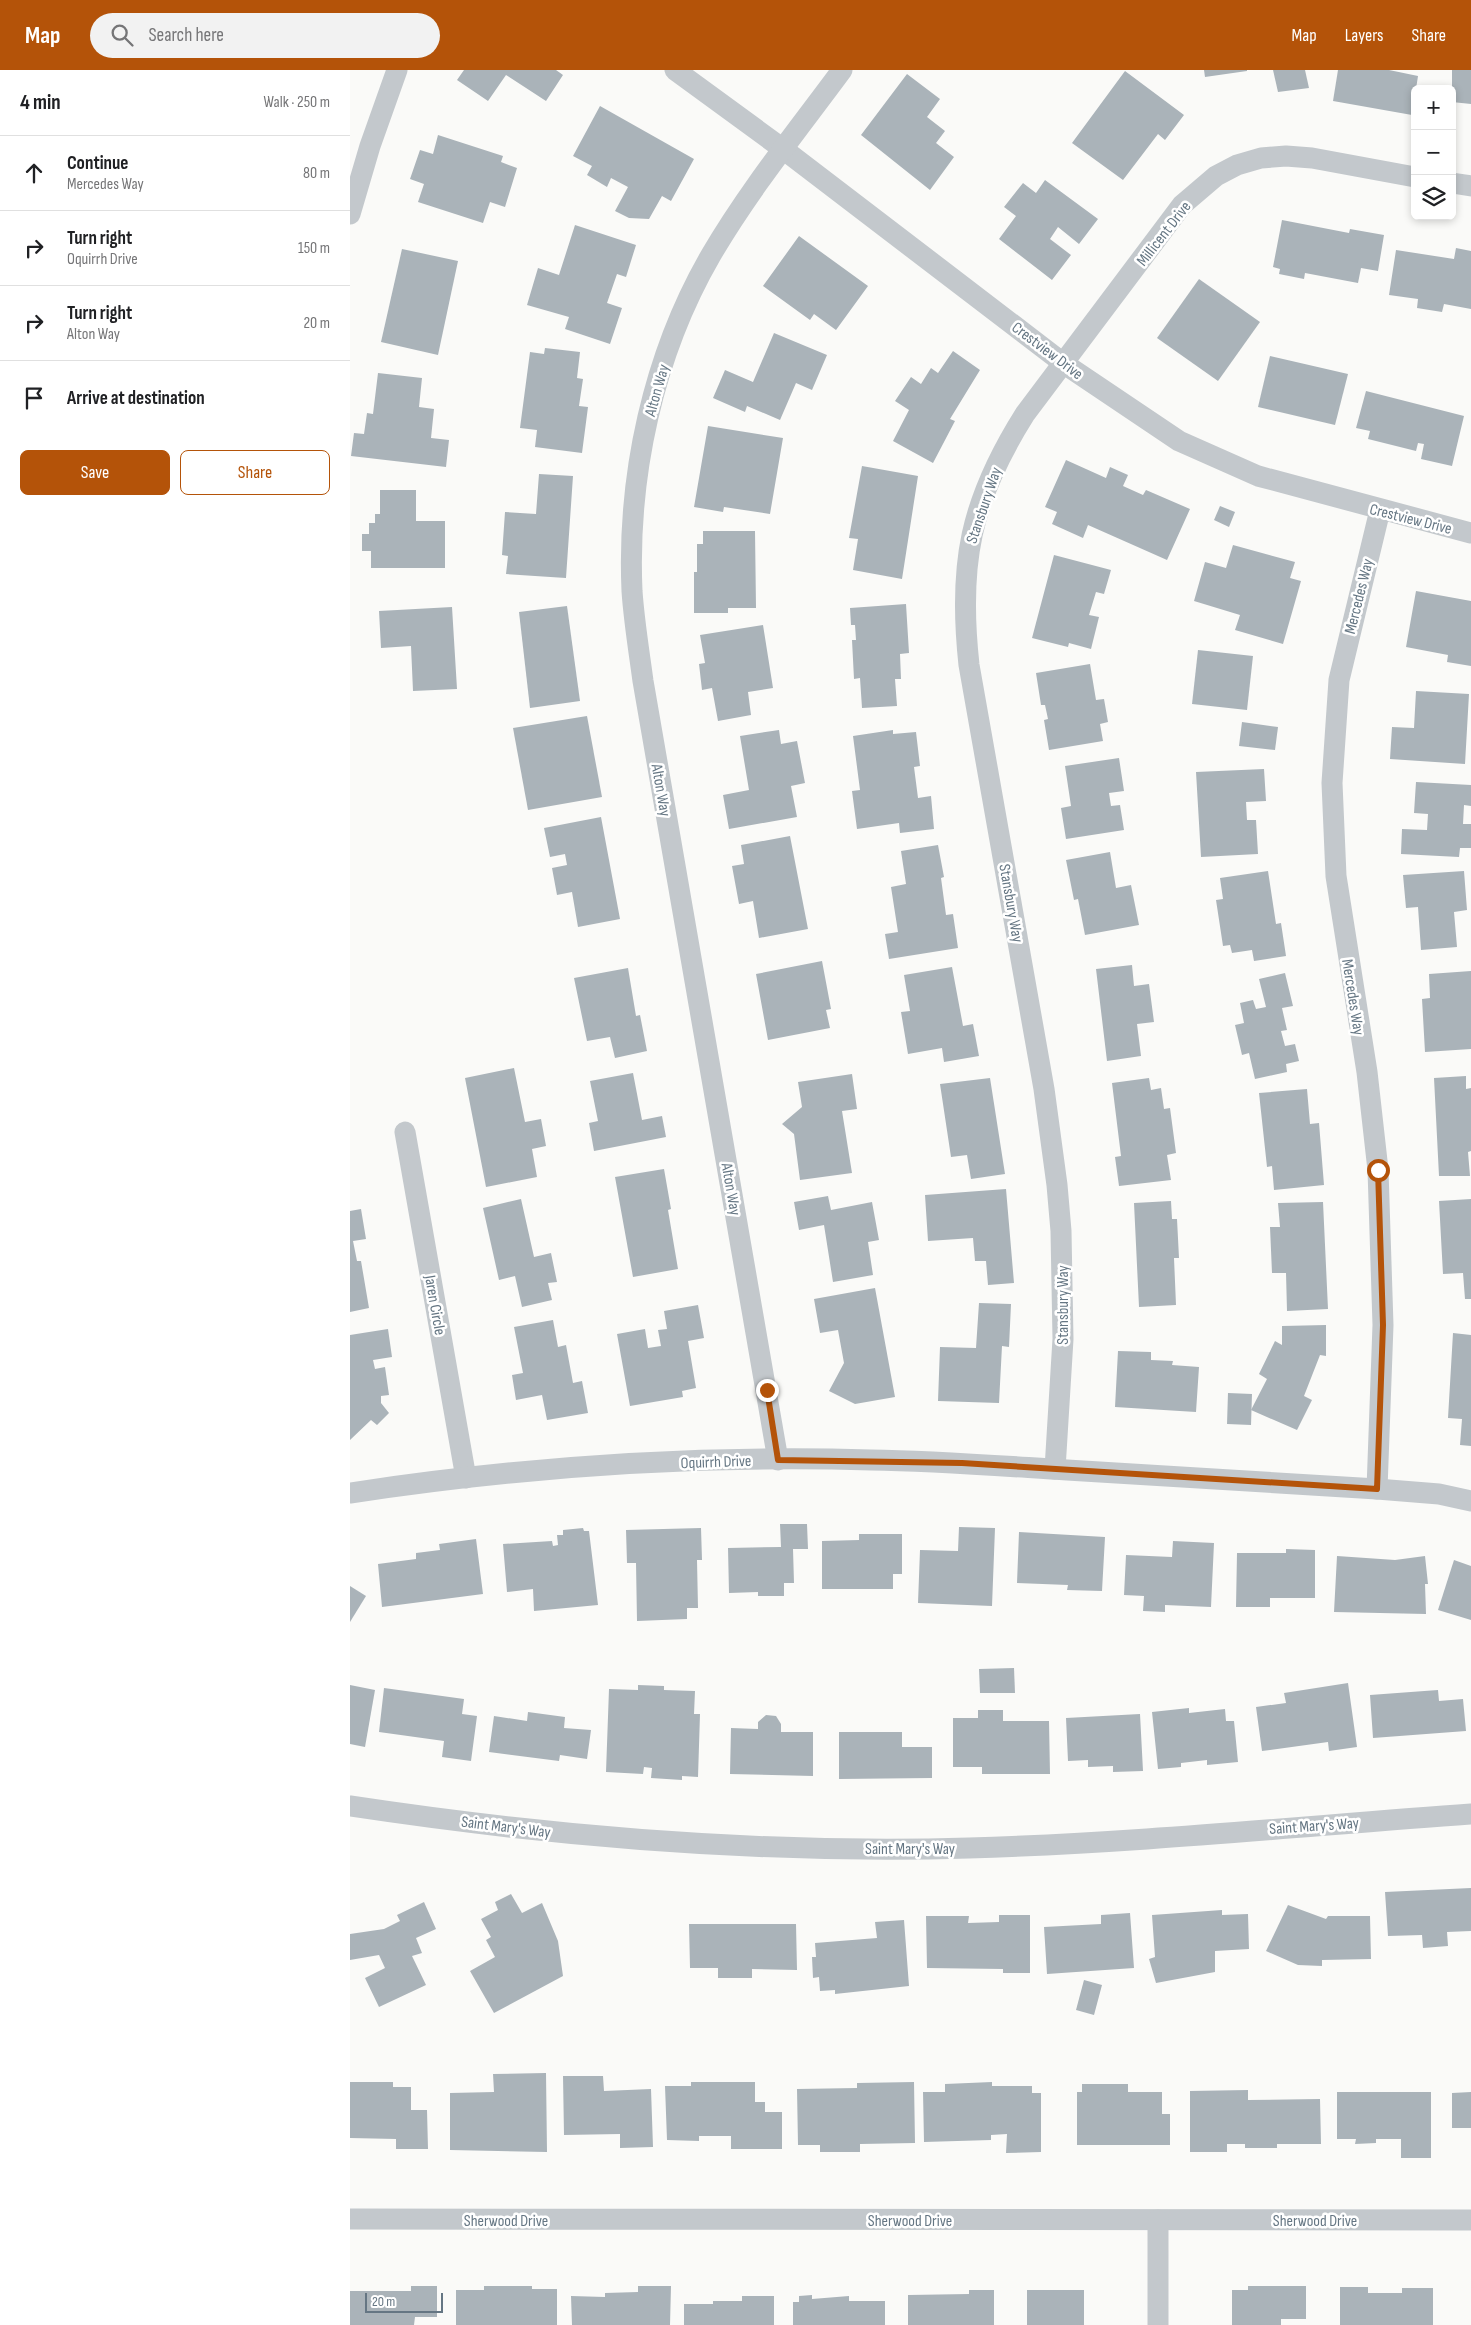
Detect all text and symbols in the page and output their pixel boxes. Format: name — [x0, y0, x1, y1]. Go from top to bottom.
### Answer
search box — [90, 13, 440, 58]
text: Map — [25, 21, 60, 50]
icon: search — [108, 21, 136, 49]
text: Search here — [148, 24, 224, 47]
text: Map — [1292, 25, 1317, 46]
text: Layers — [1345, 25, 1384, 46]
text: Share — [1412, 25, 1446, 46]
map controls — [1411, 85, 1456, 220]
button: + — [1411, 85, 1456, 130]
text: 4 min — [20, 90, 61, 115]
text: Walk · 250 m — [264, 93, 330, 112]
button: − — [1411, 130, 1456, 175]
text: Continue — [67, 152, 128, 175]
icon: ahead — [20, 159, 48, 187]
text: 80 m — [303, 164, 330, 183]
text: Mercedes Way — [67, 175, 144, 194]
button: layers — [1411, 175, 1456, 220]
street label: Millicent Drive — [1133, 198, 1195, 270]
text: Turn right — [67, 227, 132, 250]
icon: right — [20, 234, 48, 262]
text: 150 m — [298, 239, 330, 258]
text: Oquirrh Drive — [67, 250, 138, 269]
text: Turn right — [67, 302, 132, 325]
icon: right — [20, 309, 48, 337]
text: 20 m — [303, 314, 330, 333]
street label: Crestview Drive — [1008, 318, 1086, 384]
text: Alton Way — [67, 325, 120, 344]
street label: Alton Way — [641, 362, 674, 419]
icon: arrive — [20, 384, 48, 412]
text: Arrive at destination — [67, 387, 205, 410]
button: Save — [20, 450, 170, 495]
button: Share — [180, 450, 330, 495]
street label: Stansbury Way — [963, 465, 1006, 546]
street label: Crestview Drive — [1368, 500, 1454, 539]
street label: Mercedes Way — [1341, 557, 1378, 636]
street label: Alton Way — [646, 762, 674, 818]
street label: Stansbury Way — [994, 863, 1027, 944]
street label: Mercedes Way — [1337, 958, 1368, 1037]
route start — [1367, 1159, 1390, 1182]
street label: Alton Way — [716, 1161, 744, 1217]
street label: Stansbury Way — [1054, 1265, 1073, 1345]
street label: Jaren Circle — [420, 1273, 449, 1337]
route end — [756, 1379, 779, 1402]
street label: Oquirrh Drive — [680, 1452, 752, 1473]
street label: Saint Mary's Way — [460, 1813, 552, 1842]
street label: Saint Mary's Way — [1269, 1814, 1360, 1839]
street label: Saint Mary's Way — [865, 1840, 955, 1859]
street label: Sherwood Drive — [464, 2212, 548, 2231]
street label: Sherwood Drive — [868, 2212, 952, 2231]
street label: Sherwood Drive — [1273, 2212, 1357, 2231]
scale bar — [365, 2290, 442, 2313]
text: 20 m — [372, 2293, 395, 2310]

